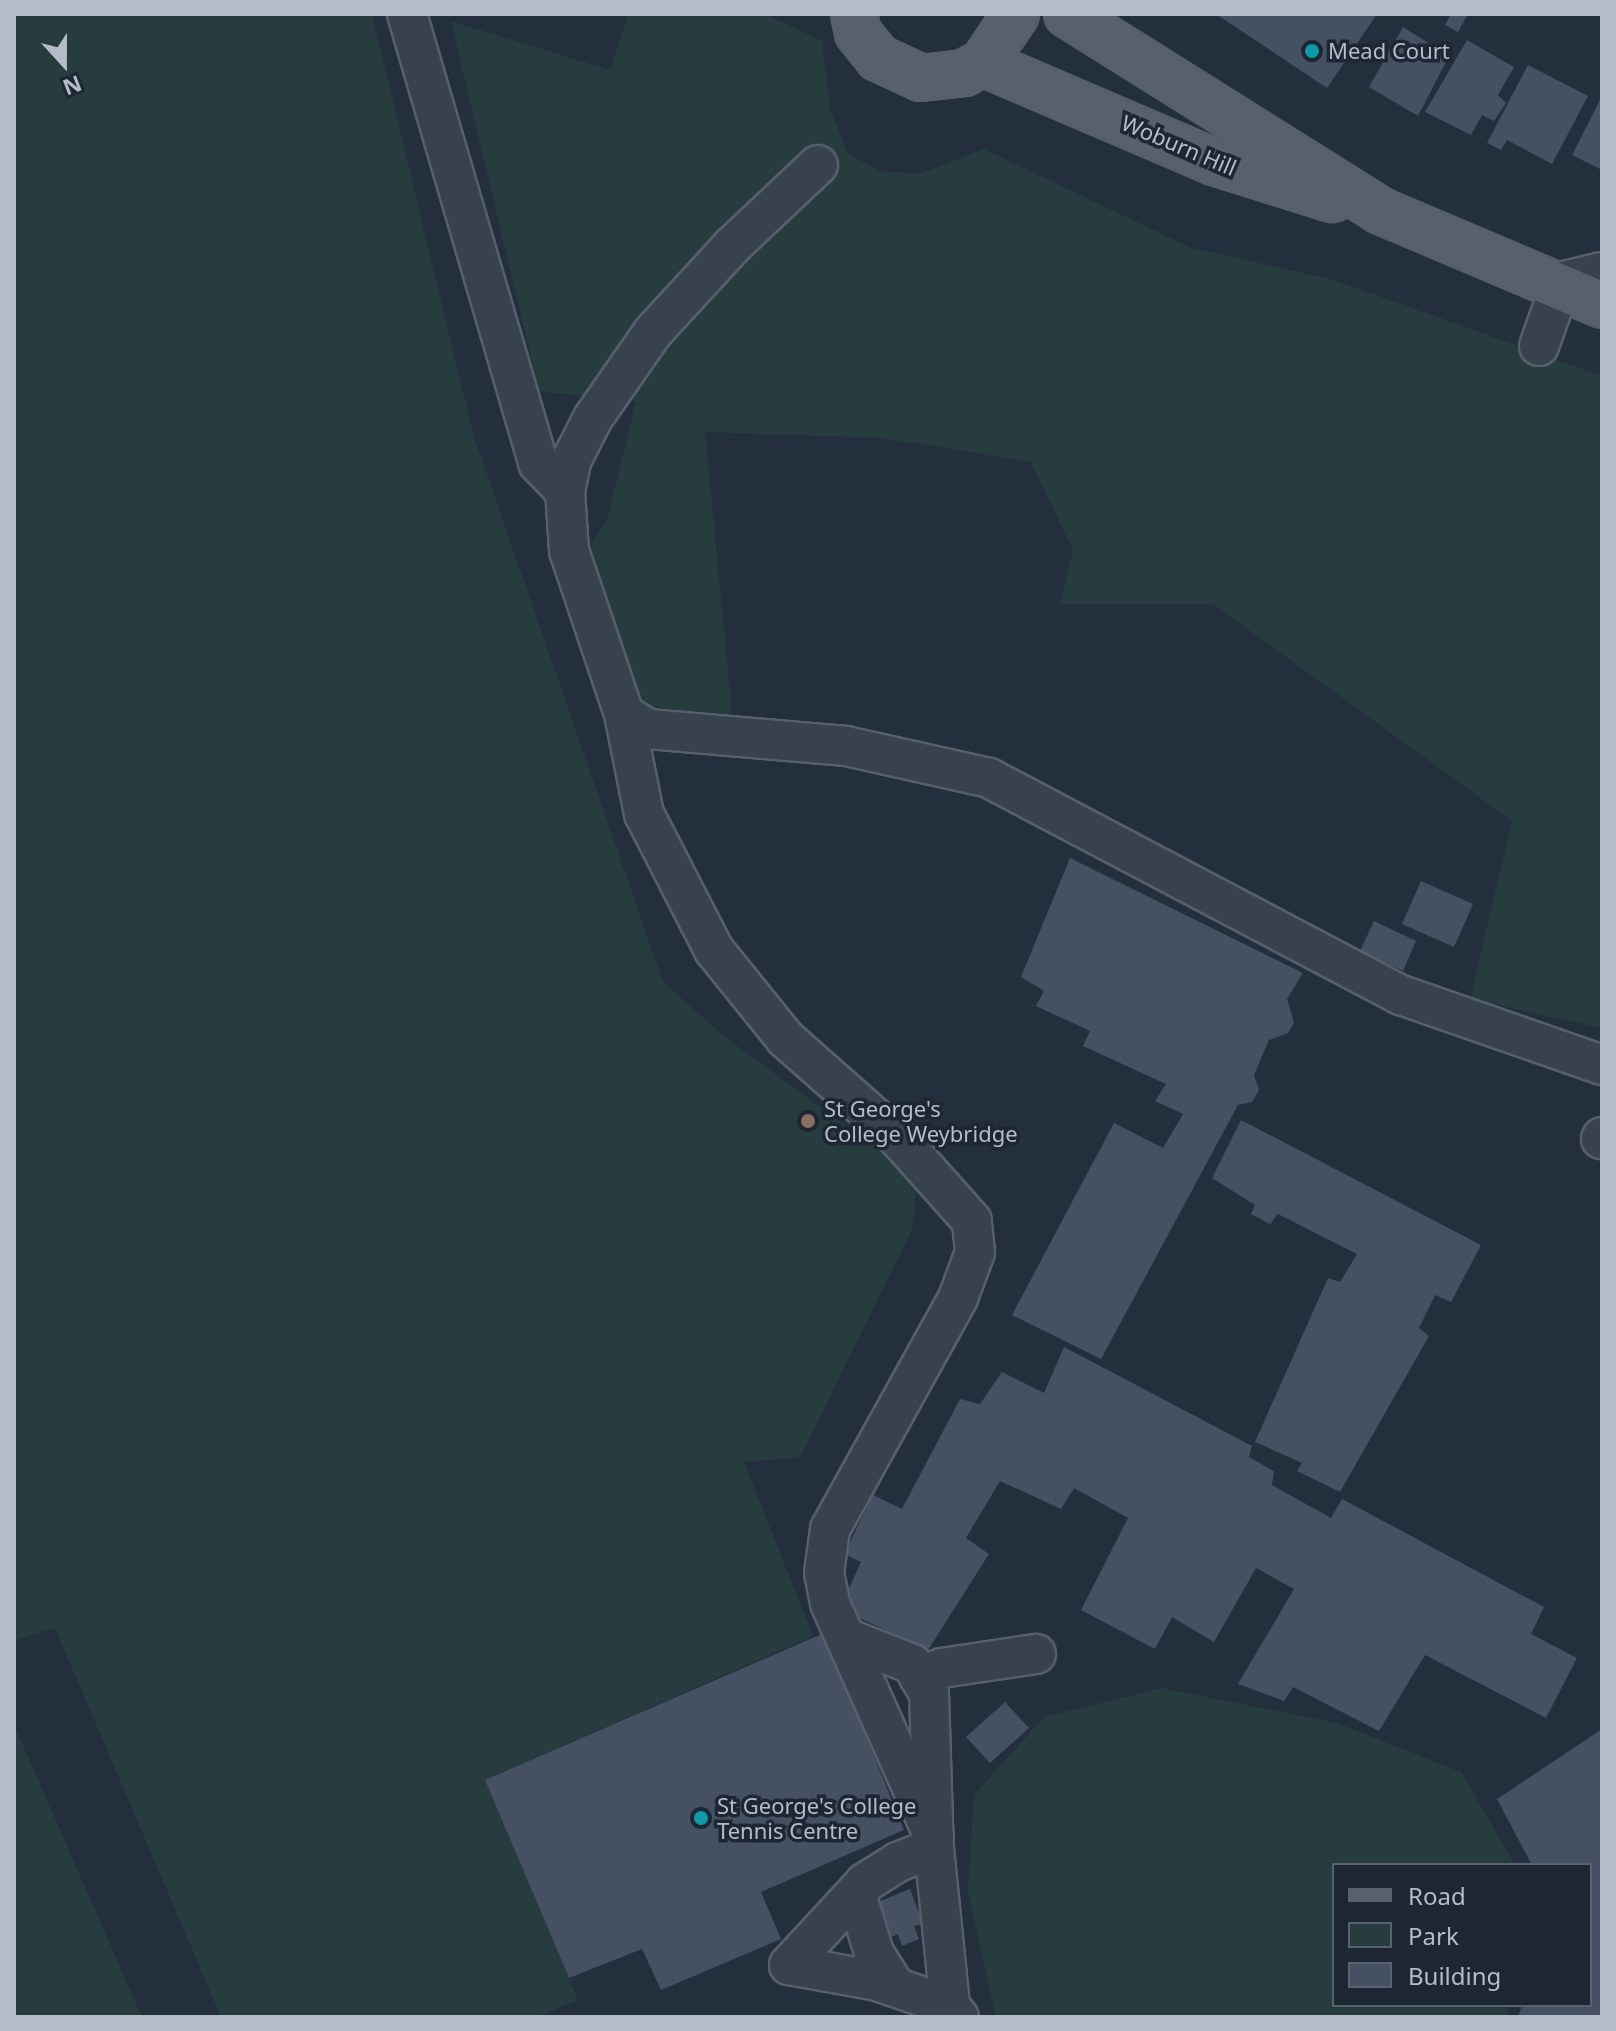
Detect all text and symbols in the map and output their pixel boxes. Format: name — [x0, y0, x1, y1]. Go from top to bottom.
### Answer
north arrow — [24, 24, 104, 104]
place label: Mead Court — [1328, 38, 1450, 64]
marker: Mead Court — [1303, 42, 1321, 60]
text: N — [59, 69, 86, 104]
street label: Woburn Hill — [1118, 109, 1240, 181]
place label: St George's College Weybridge — [824, 1095, 1018, 1146]
marker: St George's College Weybridge — [799, 1112, 817, 1130]
place label: St George's College Tennis Centre — [717, 1792, 917, 1844]
marker: St George's College Tennis Centre — [692, 1809, 710, 1827]
legend — [1332, 1863, 1592, 2007]
text: Road — [1408, 1879, 1466, 1912]
text: Park — [1408, 1919, 1459, 1952]
text: Building — [1408, 1959, 1501, 1992]

